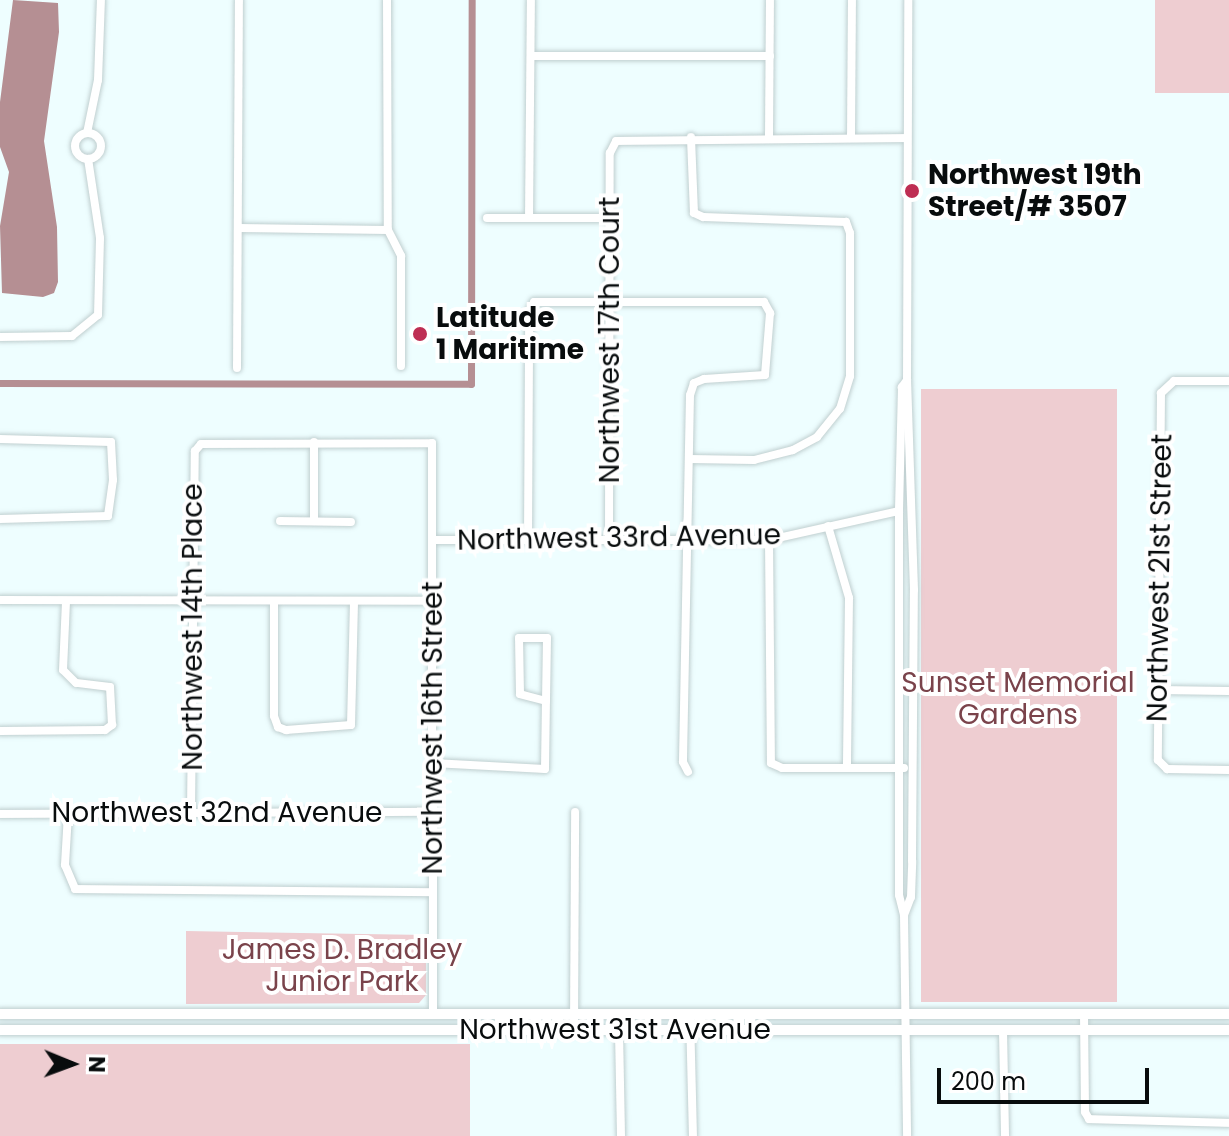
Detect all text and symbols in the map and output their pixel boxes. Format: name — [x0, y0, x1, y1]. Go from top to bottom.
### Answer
place label: Northwest 19th Street/# 3507 — [928, 158, 1142, 224]
marker: Northwest 19th Street/# 3507 — [903, 182, 921, 200]
street label: Northwest 17th Court — [593, 197, 627, 483]
place label: Latitude 1 Maritime — [436, 301, 584, 367]
marker: Latitude 1 Maritime — [411, 325, 429, 343]
street label: Northwest 21st Street — [1141, 434, 1179, 722]
street label: Northwest 14th Place — [176, 483, 210, 771]
street label: Northwest 33rd Avenue — [457, 518, 781, 558]
street label: Northwest 16th Street — [416, 581, 450, 875]
park label: Sunset Memorial Gardens — [901, 666, 1135, 732]
street label: Northwest 32nd Avenue — [52, 796, 382, 830]
park label: James D. Bradley Junior Park — [222, 933, 462, 999]
street label: Northwest 31st Avenue — [459, 1013, 771, 1047]
north arrow — [32, 1024, 112, 1104]
scale bar — [941, 1052, 1153, 1102]
text: N — [81, 1056, 112, 1073]
text: 200 m — [951, 1065, 1026, 1098]

